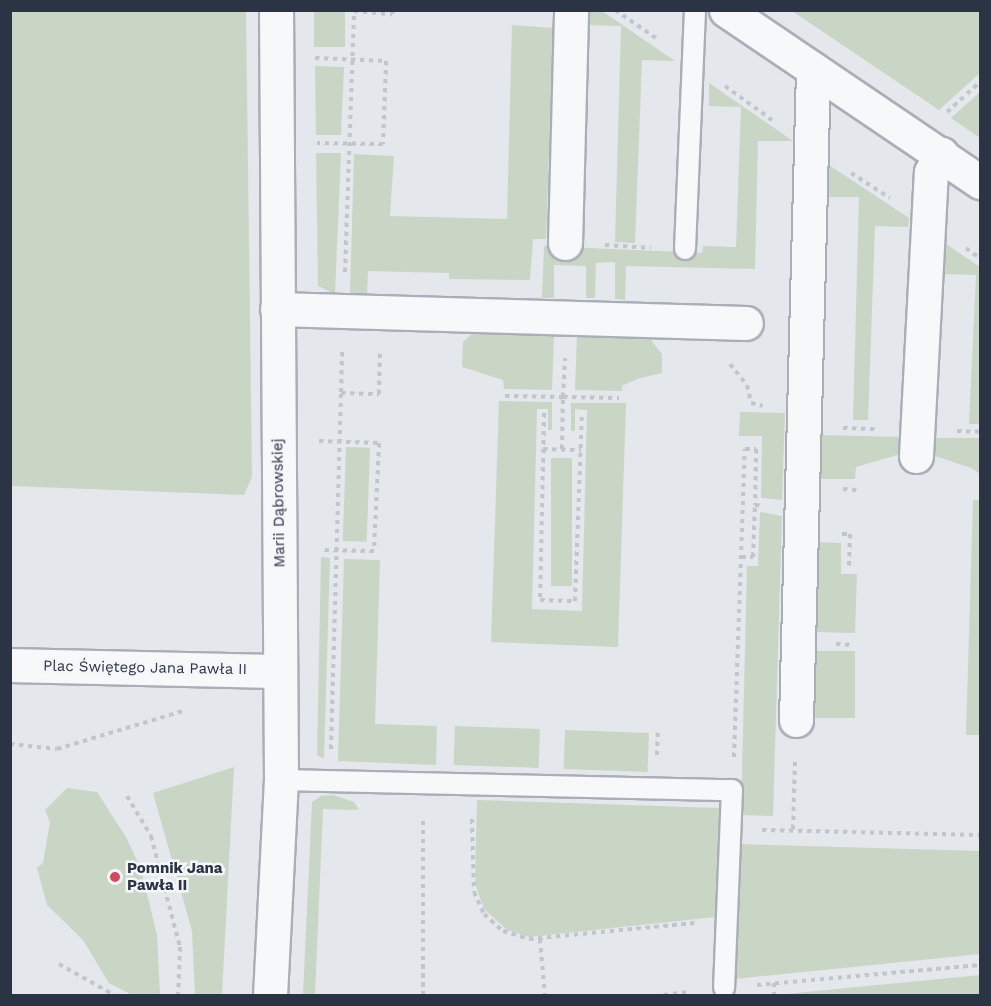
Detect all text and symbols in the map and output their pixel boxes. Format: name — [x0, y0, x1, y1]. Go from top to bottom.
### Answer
street label: Marii Dąbrowskiej — [269, 438, 289, 568]
street label: Plac Świętego Jana Pawła II — [42, 657, 248, 679]
place label: Pomnik Jana Pawła II — [127, 859, 223, 894]
marker: Pomnik Jana Pawła II — [108, 870, 122, 884]

